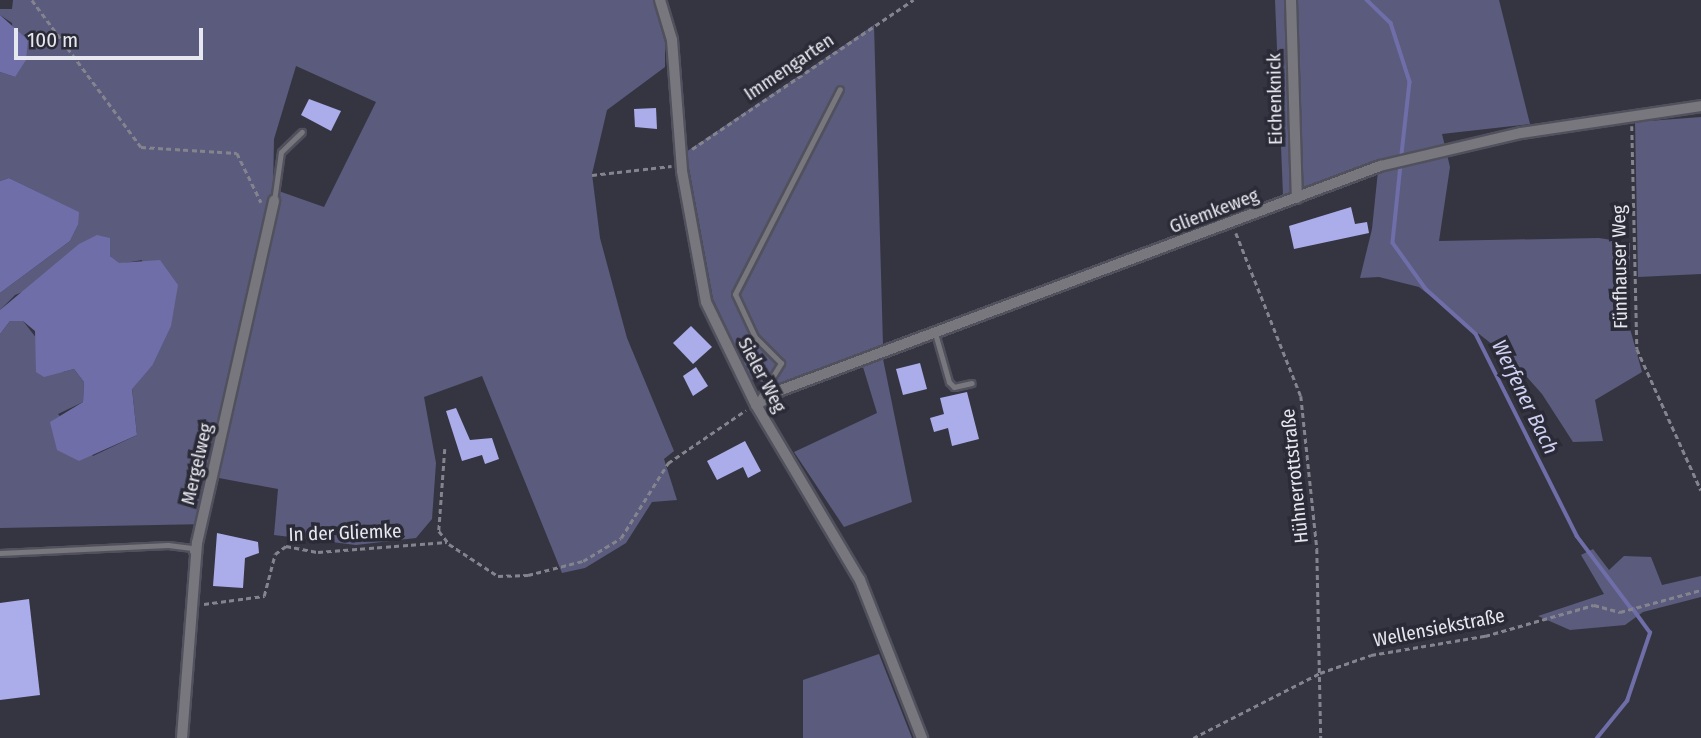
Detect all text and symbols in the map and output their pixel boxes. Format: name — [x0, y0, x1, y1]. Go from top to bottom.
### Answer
scale bar — [18, 14, 206, 58]
text: 100 m — [27, 27, 78, 53]
street label: Immengarten — [740, 29, 838, 105]
street label: Eichenknick — [1263, 53, 1287, 145]
street label: Gliemkeweg — [1166, 184, 1262, 238]
street label: Fünfhauser Weg — [1608, 205, 1632, 329]
street label: Sieler Weg — [733, 334, 791, 416]
water label: Werfener Bach — [1487, 336, 1563, 458]
street label: Hühnerrottstraße — [1277, 408, 1313, 544]
street label: Mergelweg — [177, 421, 217, 507]
street label: In der Gliemke — [288, 520, 402, 546]
street label: Wellensiekstraße — [1372, 604, 1506, 652]

